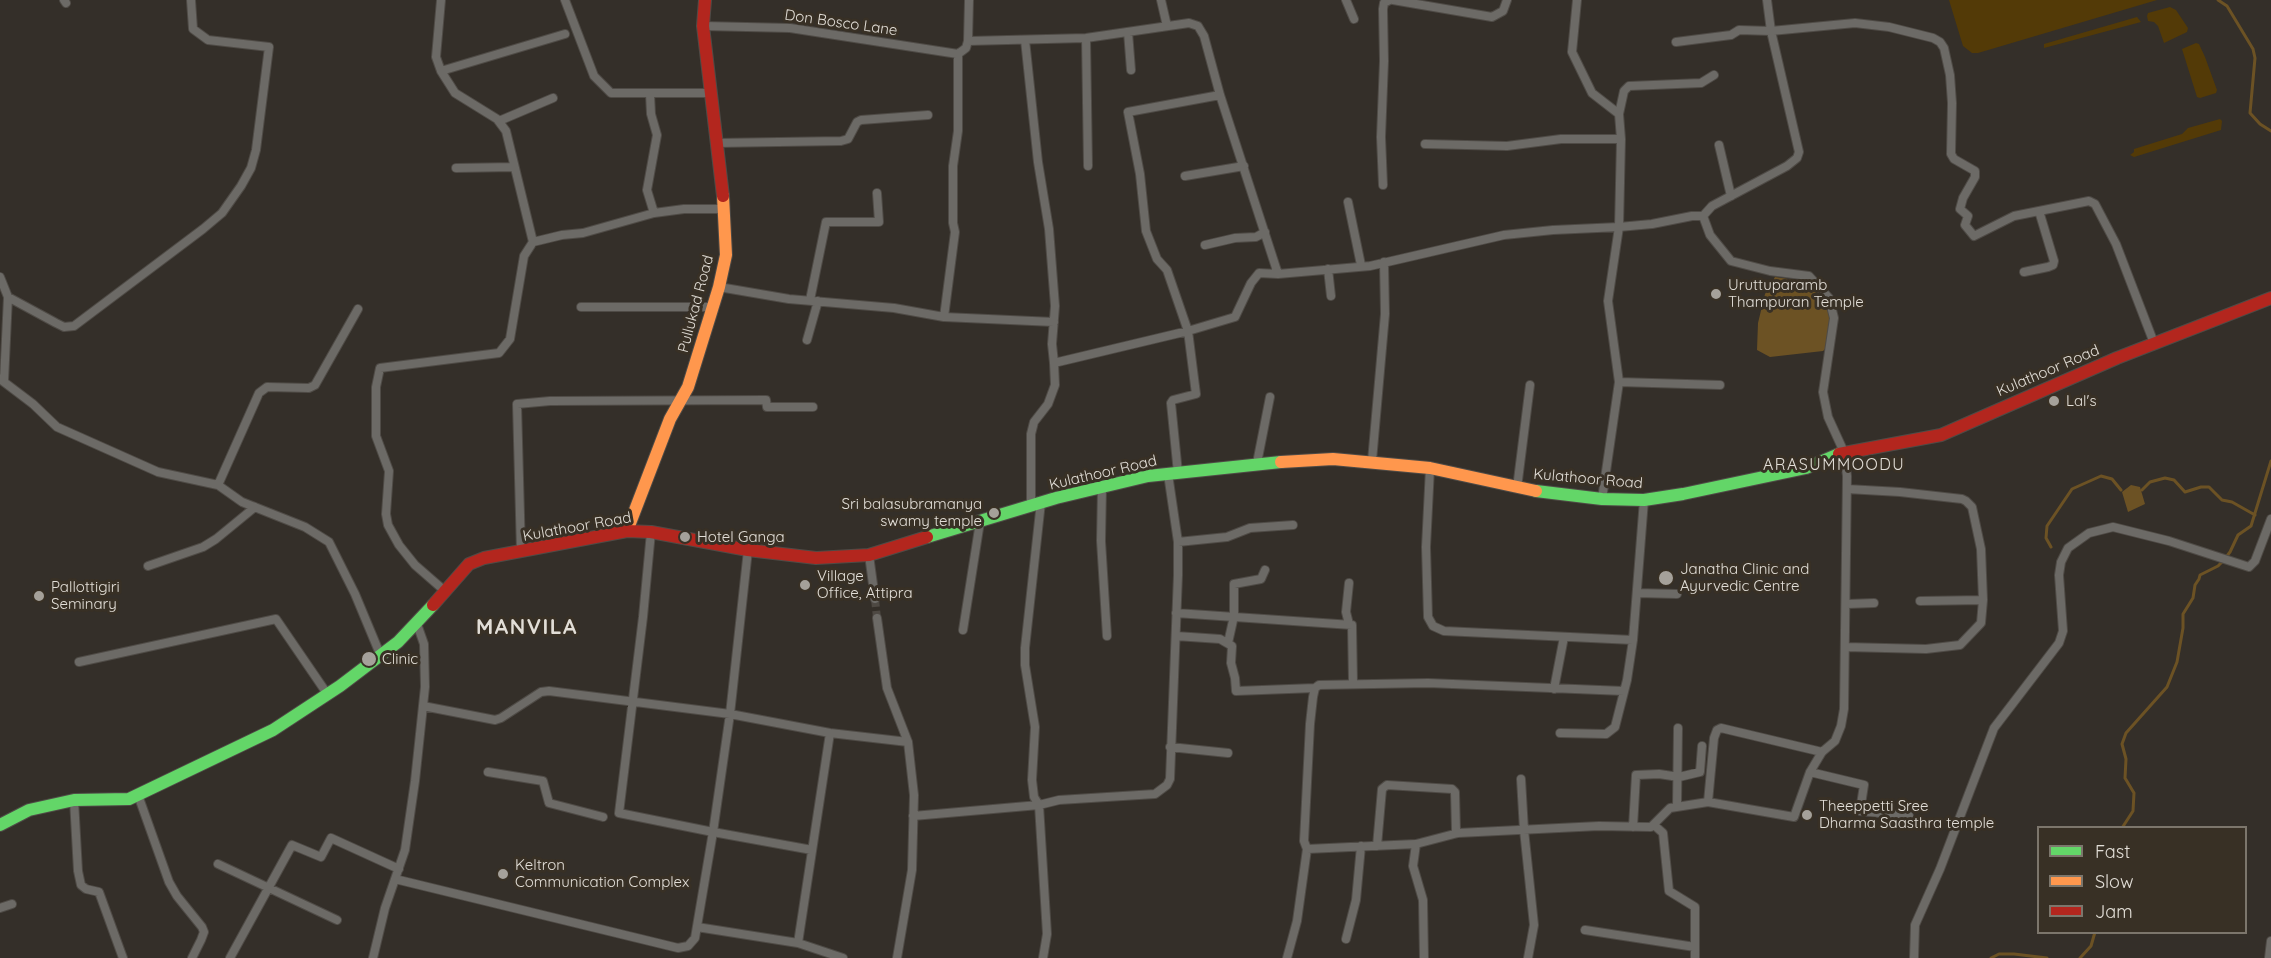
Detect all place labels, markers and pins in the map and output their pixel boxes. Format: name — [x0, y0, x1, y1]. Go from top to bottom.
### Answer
place label: Uruttuparamb Thampuran Temple — [1728, 276, 1864, 311]
marker: Uruttuparamb Thampuran Temple — [1709, 287, 1723, 301]
place label: Lal's — [2066, 392, 2096, 410]
marker: Lal's — [2047, 394, 2061, 408]
place label: Sri balasubramanya swamy temple — [841, 495, 982, 530]
marker: Sri balasubramanya swamy temple — [987, 506, 1001, 520]
place label: Hotel Ganga — [697, 528, 785, 546]
marker: Hotel Ganga — [678, 530, 692, 544]
place label: Janatha Clinic and Ayurvedic Centre — [1680, 560, 1809, 595]
place label: Village Office, Attipra — [817, 567, 913, 602]
marker: Janatha Clinic and Ayurvedic Centre — [1657, 569, 1675, 587]
place label: Pallottigiri Seminary — [51, 578, 120, 613]
marker: Village Office, Attipra — [798, 578, 812, 592]
marker: Pallottigiri Seminary — [32, 589, 46, 603]
marker: Clinic — [360, 650, 378, 668]
place label: Clinic — [382, 650, 418, 668]
place label: Theeppetti Sree Dharma Saasthra temple — [1819, 797, 1994, 832]
marker: Theeppetti Sree Dharma Saasthra temple — [1800, 808, 1814, 822]
place label: Keltron Communication Complex — [515, 856, 689, 891]
marker: Keltron Communication Complex — [496, 867, 510, 881]

